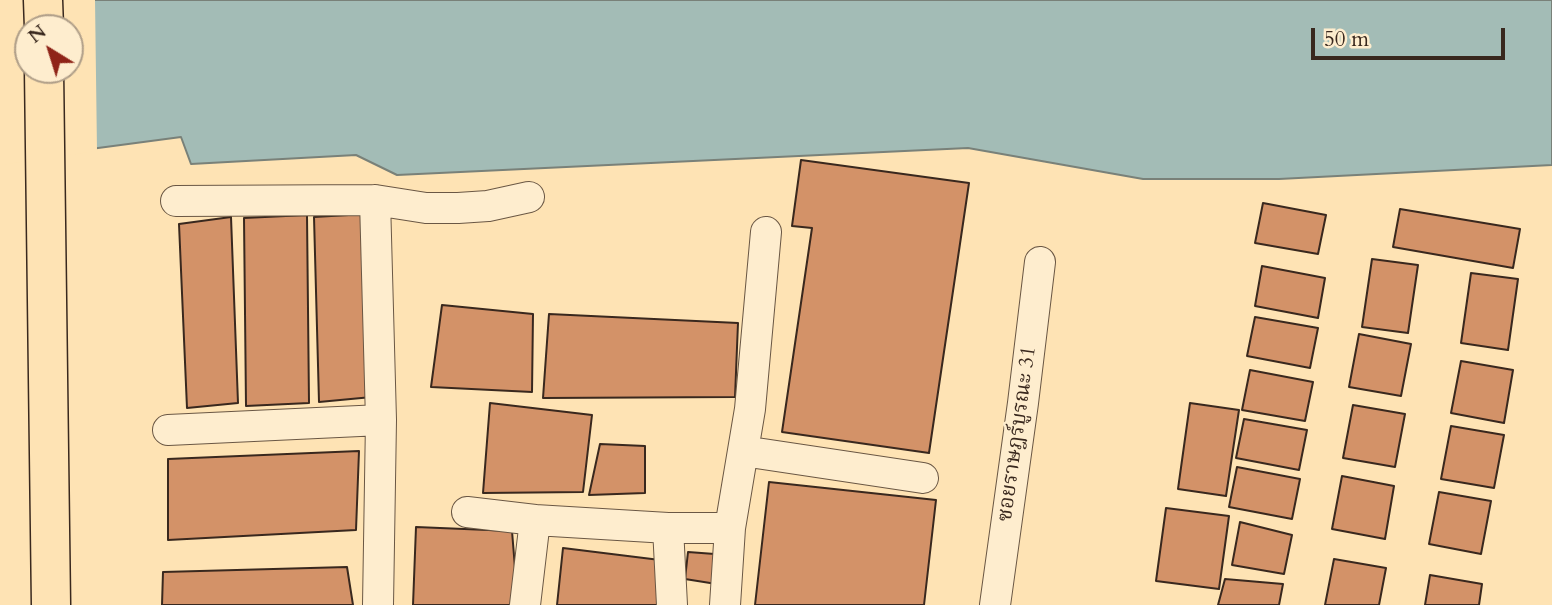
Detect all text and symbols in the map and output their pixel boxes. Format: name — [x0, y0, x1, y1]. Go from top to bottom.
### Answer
north arrow — [14, 14, 84, 84]
scale bar — [1314, 14, 1508, 58]
text: N — [23, 19, 52, 49]
text: 50 m — [1324, 25, 1369, 54]
street label: ซอยราษฎร์บูรณะ 31 — [993, 345, 1043, 523]

